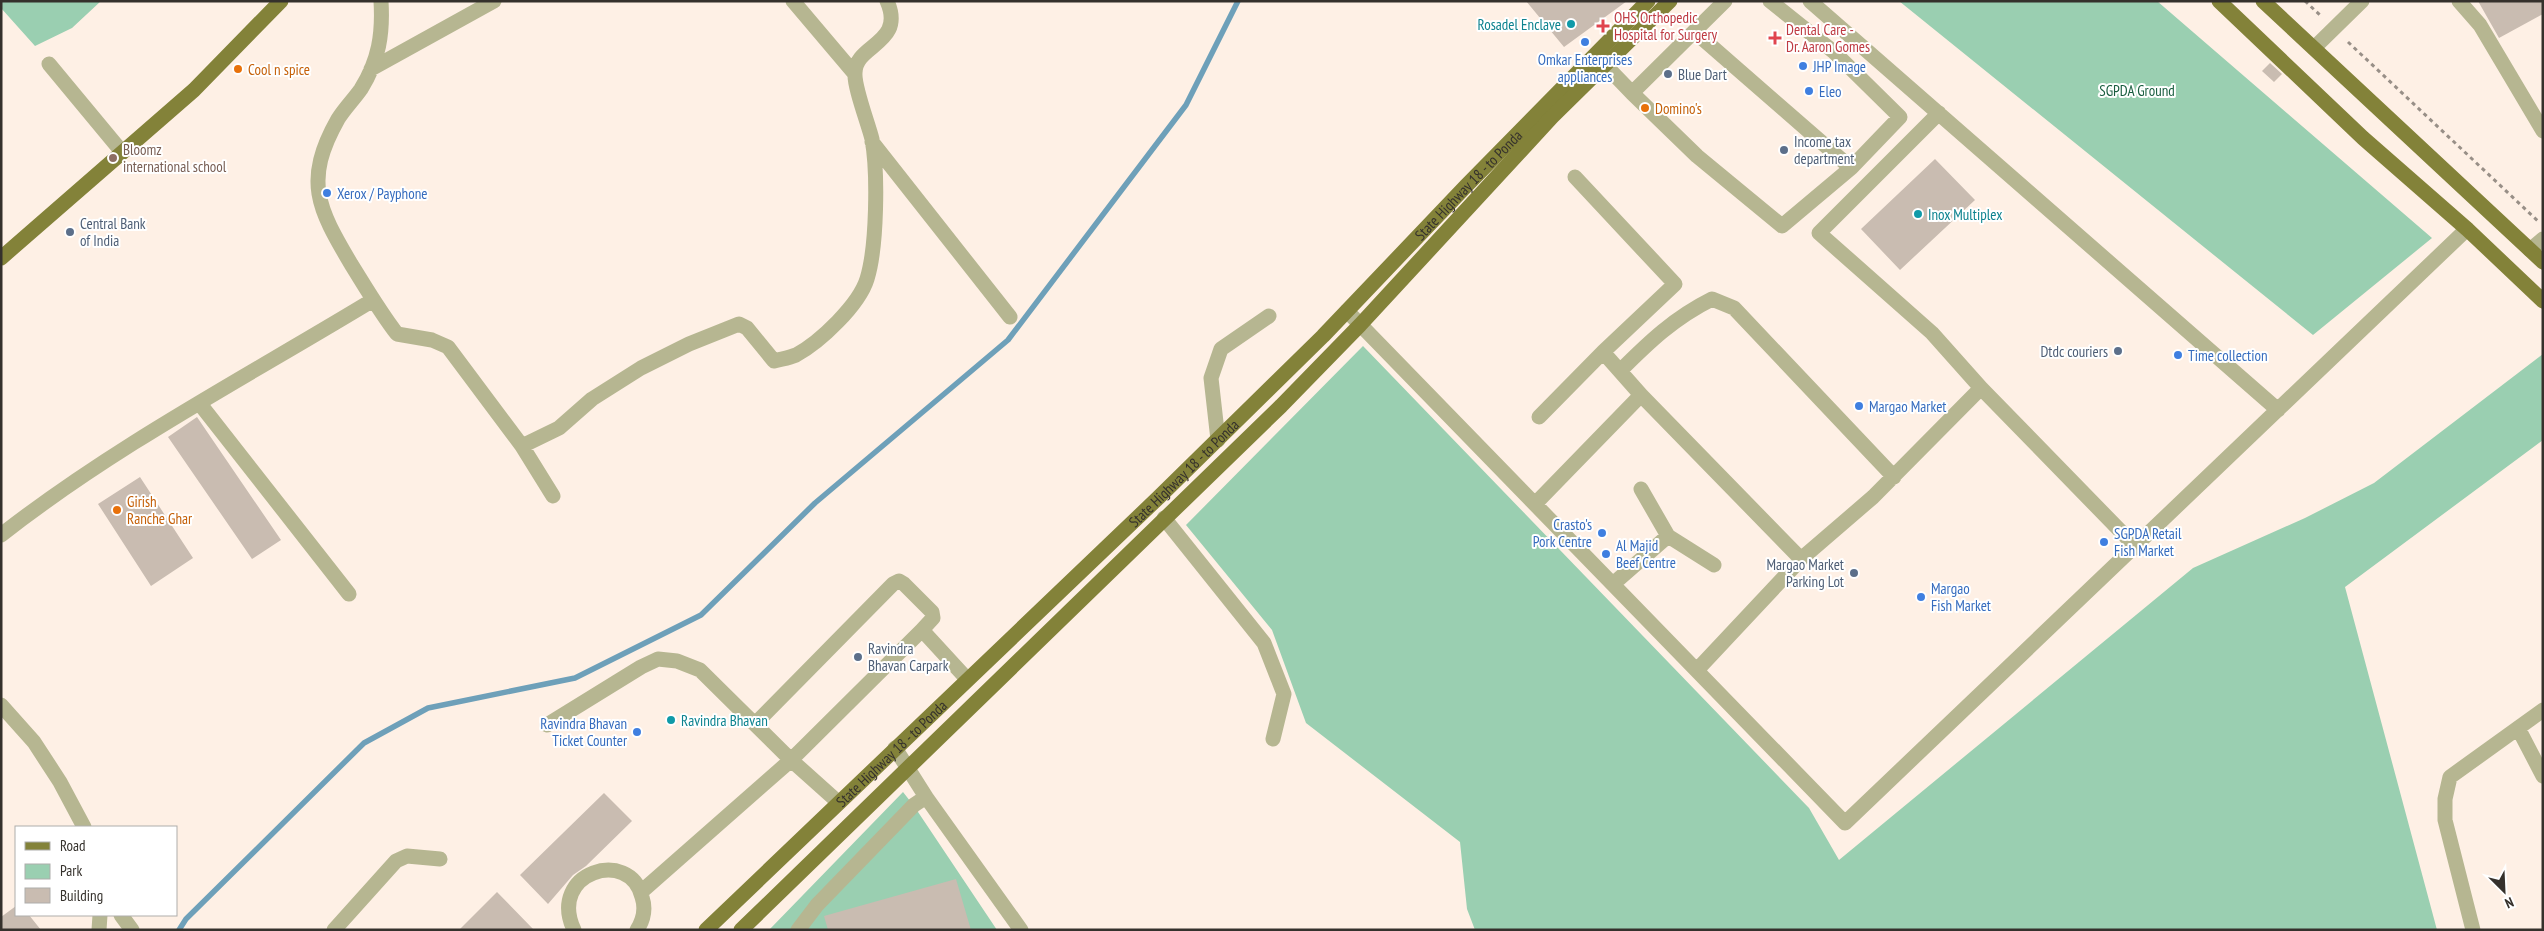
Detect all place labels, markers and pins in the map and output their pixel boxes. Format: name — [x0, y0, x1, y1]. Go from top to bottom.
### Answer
place label: OHS Orthopedic Hospital for Surgery — [1614, 8, 1718, 44]
place label: Rosadel Enclave — [1478, 15, 1561, 34]
marker: Rosadel Enclave — [1565, 18, 1577, 30]
marker: OHS Orthopedic Hospital for Surgery — [1596, 19, 1610, 33]
place label: Dental Care - Dr. Aaron Gomes — [1786, 20, 1870, 56]
marker: Dental Care - Dr. Aaron Gomes — [1768, 31, 1782, 45]
marker: Omkar Enterprises appliances — [1579, 36, 1591, 48]
place label: Omkar Enterprises appliances — [1538, 50, 1632, 86]
place label: JHP Image — [1812, 57, 1866, 76]
place label: Cool n spice — [248, 60, 310, 79]
marker: JHP Image — [1797, 60, 1809, 72]
marker: Cool n spice — [232, 63, 244, 75]
place label: Blue Dart — [1678, 65, 1727, 84]
marker: Blue Dart — [1662, 68, 1674, 80]
place label: Eleo — [1819, 82, 1842, 101]
marker: Eleo — [1803, 85, 1815, 97]
place label: Domino's — [1655, 99, 1702, 118]
marker: Domino's — [1639, 102, 1651, 114]
place label: Income tax department — [1794, 132, 1854, 168]
place label: Bloomz international school — [123, 140, 227, 176]
marker: Income tax department — [1778, 144, 1790, 156]
marker: Bloomz international school — [107, 152, 119, 164]
place label: Xerox / Payphone — [337, 184, 427, 203]
marker: Xerox / Payphone — [321, 187, 333, 199]
place label: Inox Multiplex — [1928, 205, 2002, 224]
marker: Inox Multiplex — [1912, 208, 1924, 220]
place label: Central Bank of India — [80, 214, 146, 250]
marker: Central Bank of India — [64, 226, 76, 238]
place label: Dtdc couriers — [2040, 342, 2108, 361]
marker: Dtdc couriers — [2112, 345, 2124, 357]
place label: Time collection — [2188, 346, 2268, 365]
marker: Time collection — [2172, 349, 2184, 361]
place label: Margao Market — [1869, 397, 1946, 416]
marker: Margao Market — [1853, 400, 1865, 412]
place label: Girish Ranche Ghar — [127, 492, 193, 528]
marker: Girish Ranche Ghar — [111, 504, 123, 516]
place label: Crasto's Pork Centre — [1533, 515, 1592, 551]
place label: SGPDA Retail Fish Market — [2114, 524, 2182, 560]
marker: Crasto's Pork Centre — [1596, 527, 1608, 539]
place label: Al Majid Beef Centre — [1616, 536, 1676, 572]
marker: SGPDA Retail Fish Market — [2098, 536, 2110, 548]
marker: Al Majid Beef Centre — [1600, 548, 1612, 560]
place label: Margao Market Parking Lot — [1767, 555, 1844, 591]
marker: Margao Market Parking Lot — [1848, 567, 1860, 579]
place label: Margao Fish Market — [1931, 579, 1991, 615]
marker: Margao Fish Market — [1915, 591, 1927, 603]
place label: Ravindra Bhavan Carpark — [868, 639, 949, 675]
marker: Ravindra Bhavan Carpark — [852, 651, 864, 663]
place label: Ravindra Bhavan — [681, 711, 768, 730]
place label: Ravindra Bhavan Ticket Counter — [540, 714, 628, 750]
marker: Ravindra Bhavan — [665, 714, 677, 726]
marker: Ravindra Bhavan Ticket Counter — [631, 726, 643, 738]

